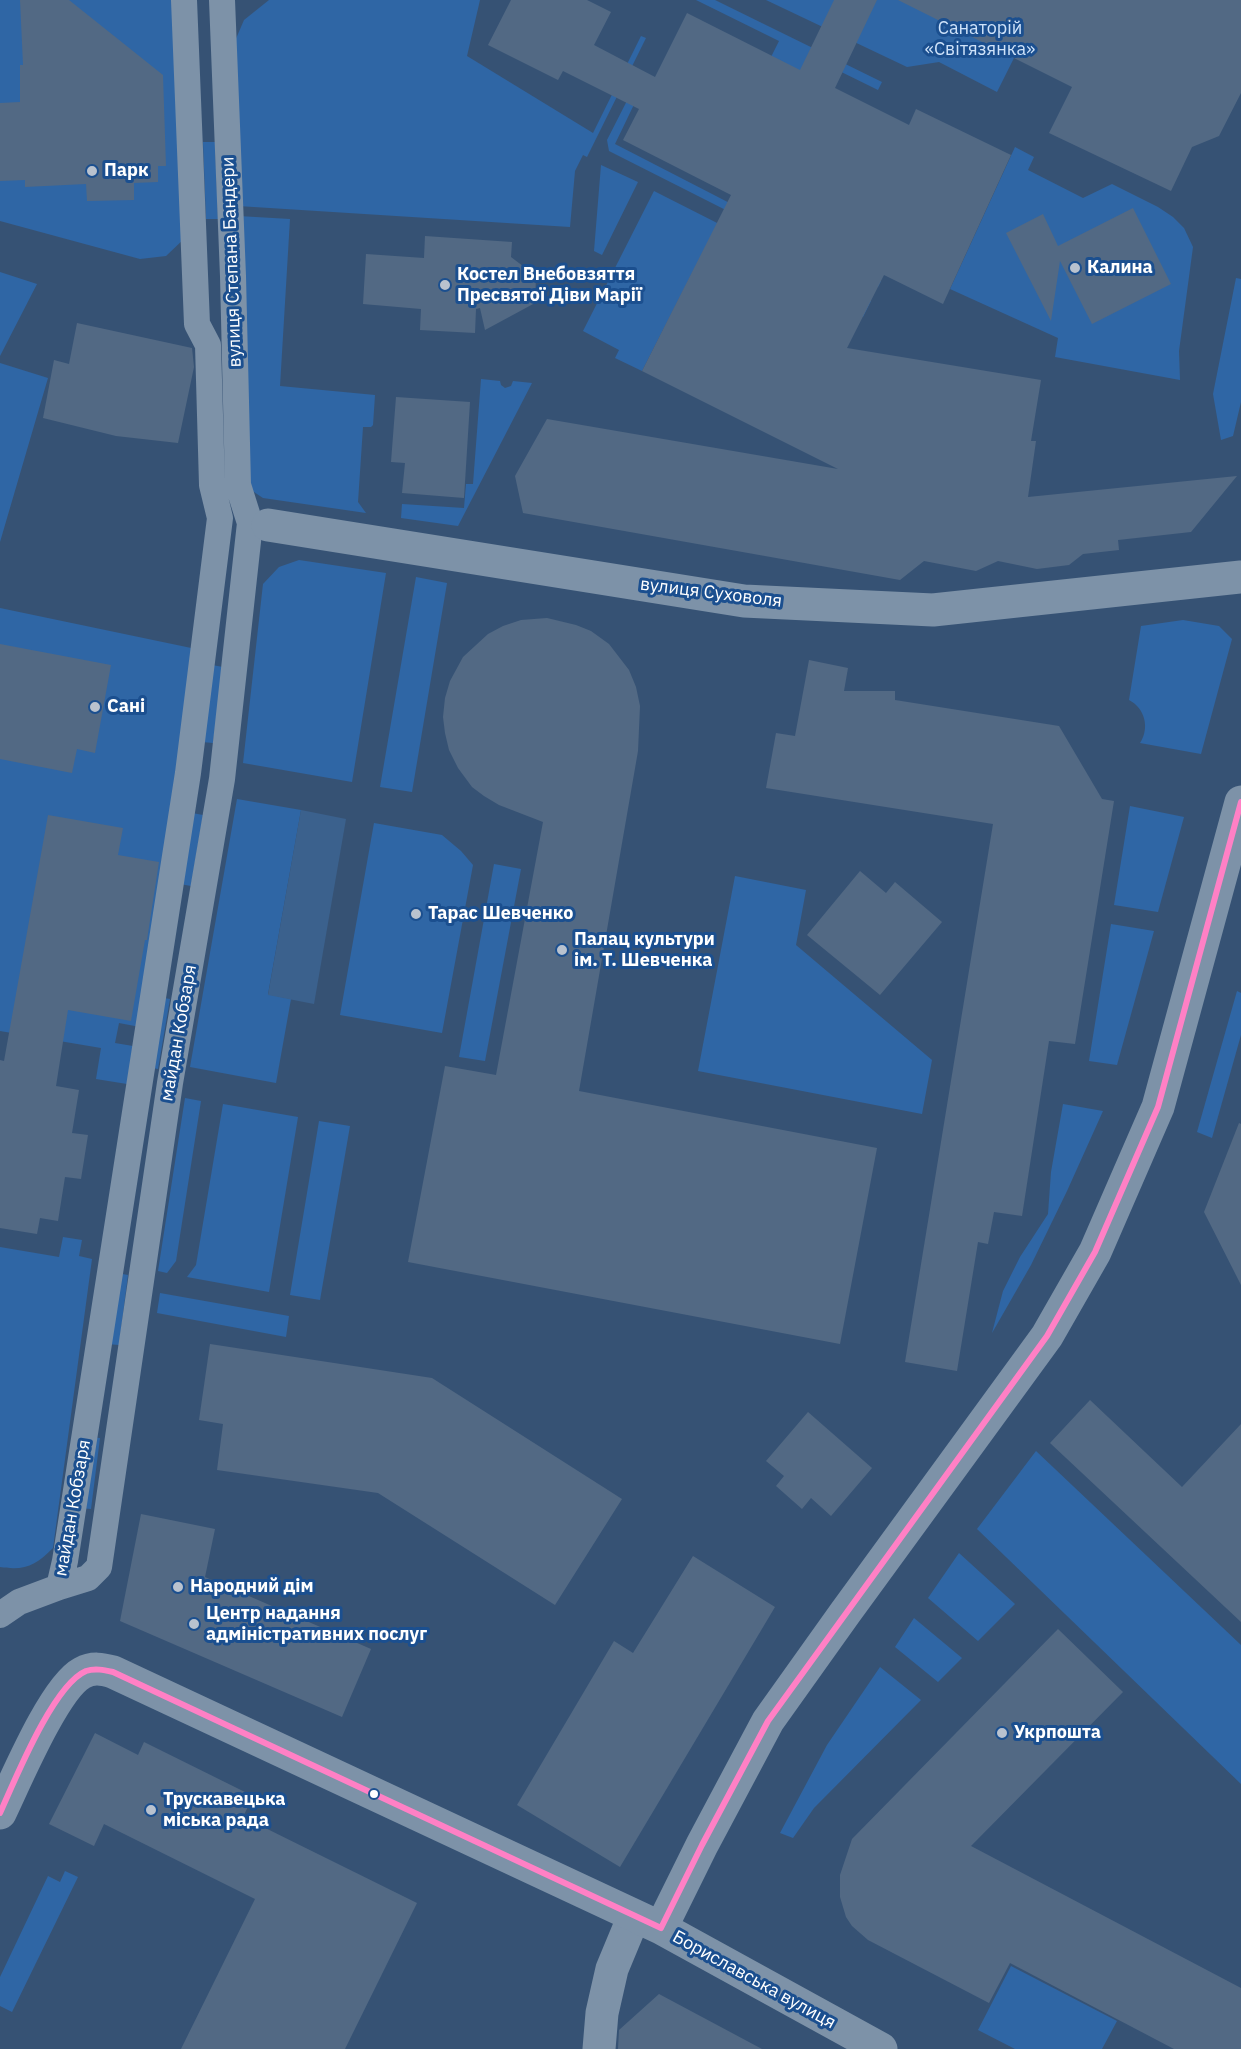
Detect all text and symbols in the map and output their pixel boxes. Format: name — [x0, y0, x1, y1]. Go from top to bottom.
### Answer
park label: Санаторій «Світязянка» — [925, 18, 1035, 60]
street label: вулиця Степана Бандери — [218, 156, 246, 368]
place label: Парк — [104, 160, 149, 182]
marker: Парк — [85, 164, 99, 178]
place label: Калина — [1087, 257, 1153, 279]
marker: Калина — [1068, 261, 1082, 275]
place label: Костел Внебовзяття Пресвятої Діви Марії — [457, 264, 642, 306]
marker: Костел Внебовзяття Пресвятої Діви Марії — [438, 278, 452, 292]
street label: вулиця Суховоля — [639, 574, 783, 612]
place label: Сані — [107, 696, 145, 718]
marker: Сані — [88, 700, 102, 714]
place label: Тарас Шевченко — [428, 903, 573, 925]
marker: Тарас Шевченко — [409, 907, 423, 921]
place label: Палац культури ім. Т. Шевченка — [574, 929, 715, 972]
marker: Палац культури ім. Т. Шевченка — [555, 943, 569, 957]
street label: майдан Кобзаря — [156, 963, 202, 1103]
street label: майдан Кобзаря — [50, 1438, 96, 1578]
place label: Народний дім — [190, 1576, 313, 1598]
marker: Народний дім — [171, 1580, 185, 1594]
place label: Центр надання адміністративних послуг — [206, 1603, 427, 1646]
marker: Центр надання адміністративних послуг — [187, 1617, 201, 1631]
place label: Укрпошта — [1014, 1722, 1101, 1744]
marker: Укрпошта — [995, 1726, 1009, 1740]
unlabelled marker — [368, 1788, 380, 1800]
place label: Трускавецька міська рада — [163, 1789, 286, 1832]
marker: Трускавецька міська рада — [144, 1803, 158, 1817]
street label: Бориславська вулиця — [669, 1926, 839, 2034]

